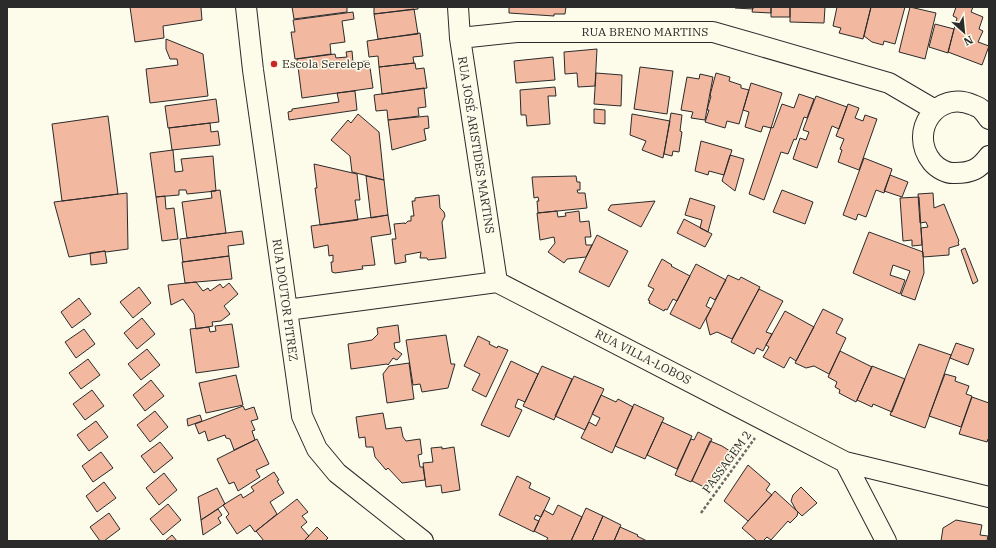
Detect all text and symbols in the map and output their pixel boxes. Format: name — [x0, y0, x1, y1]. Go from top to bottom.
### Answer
north arrow — [944, 12, 984, 52]
street label: RUA BRENO MARTINS — [582, 24, 708, 39]
text: N — [961, 33, 976, 49]
street label: RUA JOSÉ ARISTIDES MARTINS — [455, 55, 498, 235]
place label: Escola Serelepe — [282, 56, 371, 71]
marker: Escola Serelepe — [269, 59, 279, 69]
street label: RUA DOUTOR PITREZ — [269, 238, 302, 362]
street label: RUA VILLA-LOBOS — [593, 326, 694, 387]
street label: PASSAGEM 2 — [699, 427, 754, 496]

